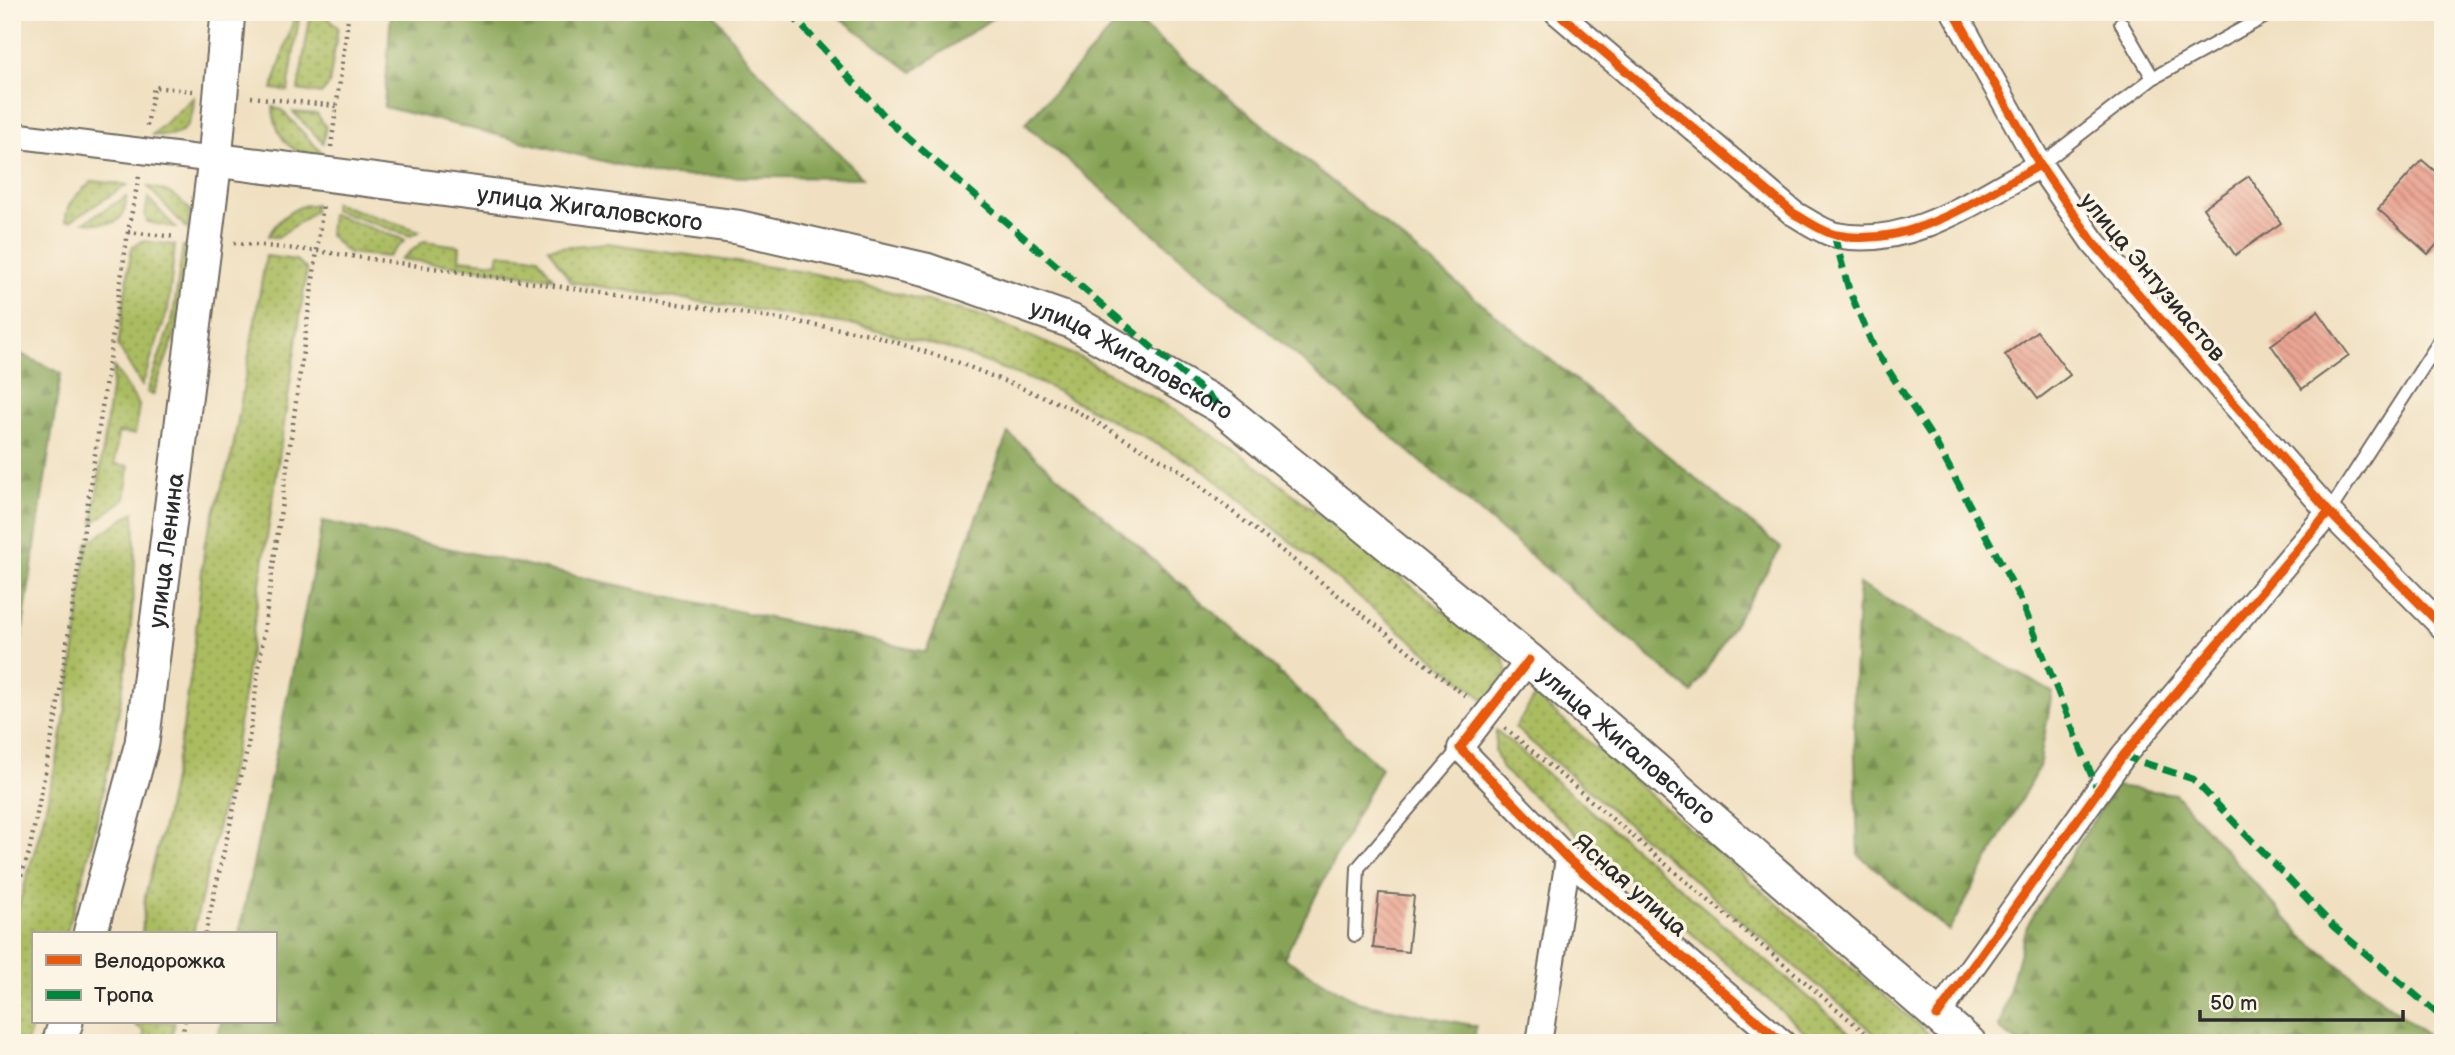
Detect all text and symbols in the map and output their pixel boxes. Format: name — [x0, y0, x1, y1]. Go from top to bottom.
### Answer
street label: улица Жигаловского — [475, 180, 704, 237]
street label: улица Энтузиастов — [2073, 187, 2232, 368]
street label: улица Жигаловского — [1026, 294, 1239, 426]
street label: улица Ленина — [143, 471, 191, 630]
street label: улица Жигаловского — [1531, 660, 1722, 831]
street label: Ясная улица — [1566, 828, 1693, 943]
legend — [32, 932, 276, 1024]
text: Велодорожка — [94, 949, 226, 974]
scale bar — [2200, 978, 2402, 1022]
text: Тропа — [94, 983, 154, 1008]
text: 50 m — [2210, 991, 2257, 1016]

